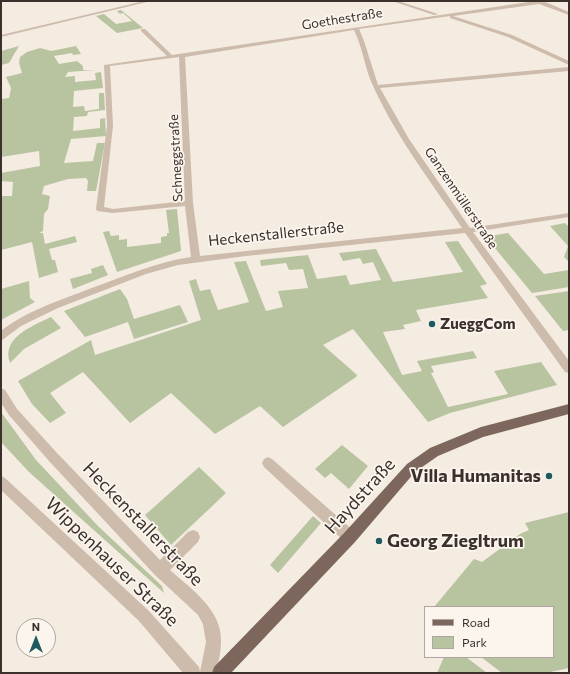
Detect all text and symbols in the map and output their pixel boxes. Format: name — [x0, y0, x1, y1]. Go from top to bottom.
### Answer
street label: Goethestraße — [301, 5, 383, 33]
street label: Schneggstraße — [166, 114, 186, 202]
street label: Ganzenmüllerstraße — [421, 144, 501, 252]
street label: Heckenstallerstraße — [207, 218, 345, 250]
place label: ZueggCom — [440, 315, 516, 333]
marker: ZueggCom — [427, 319, 437, 329]
street label: Haydstraße — [320, 454, 400, 538]
street label: Heckenstallerstraße — [78, 458, 208, 590]
place label: Villa Humanitas — [411, 465, 541, 487]
marker: Villa Humanitas — [544, 471, 554, 481]
street label: Wippenhauser Straße — [41, 493, 183, 631]
place label: Georg Ziegltrum — [387, 530, 524, 552]
marker: Georg Ziegltrum — [374, 536, 384, 546]
legend — [424, 606, 554, 658]
text: Road — [462, 615, 490, 629]
north arrow — [16, 618, 56, 658]
text: N — [32, 620, 40, 633]
text: Park — [462, 635, 487, 649]

